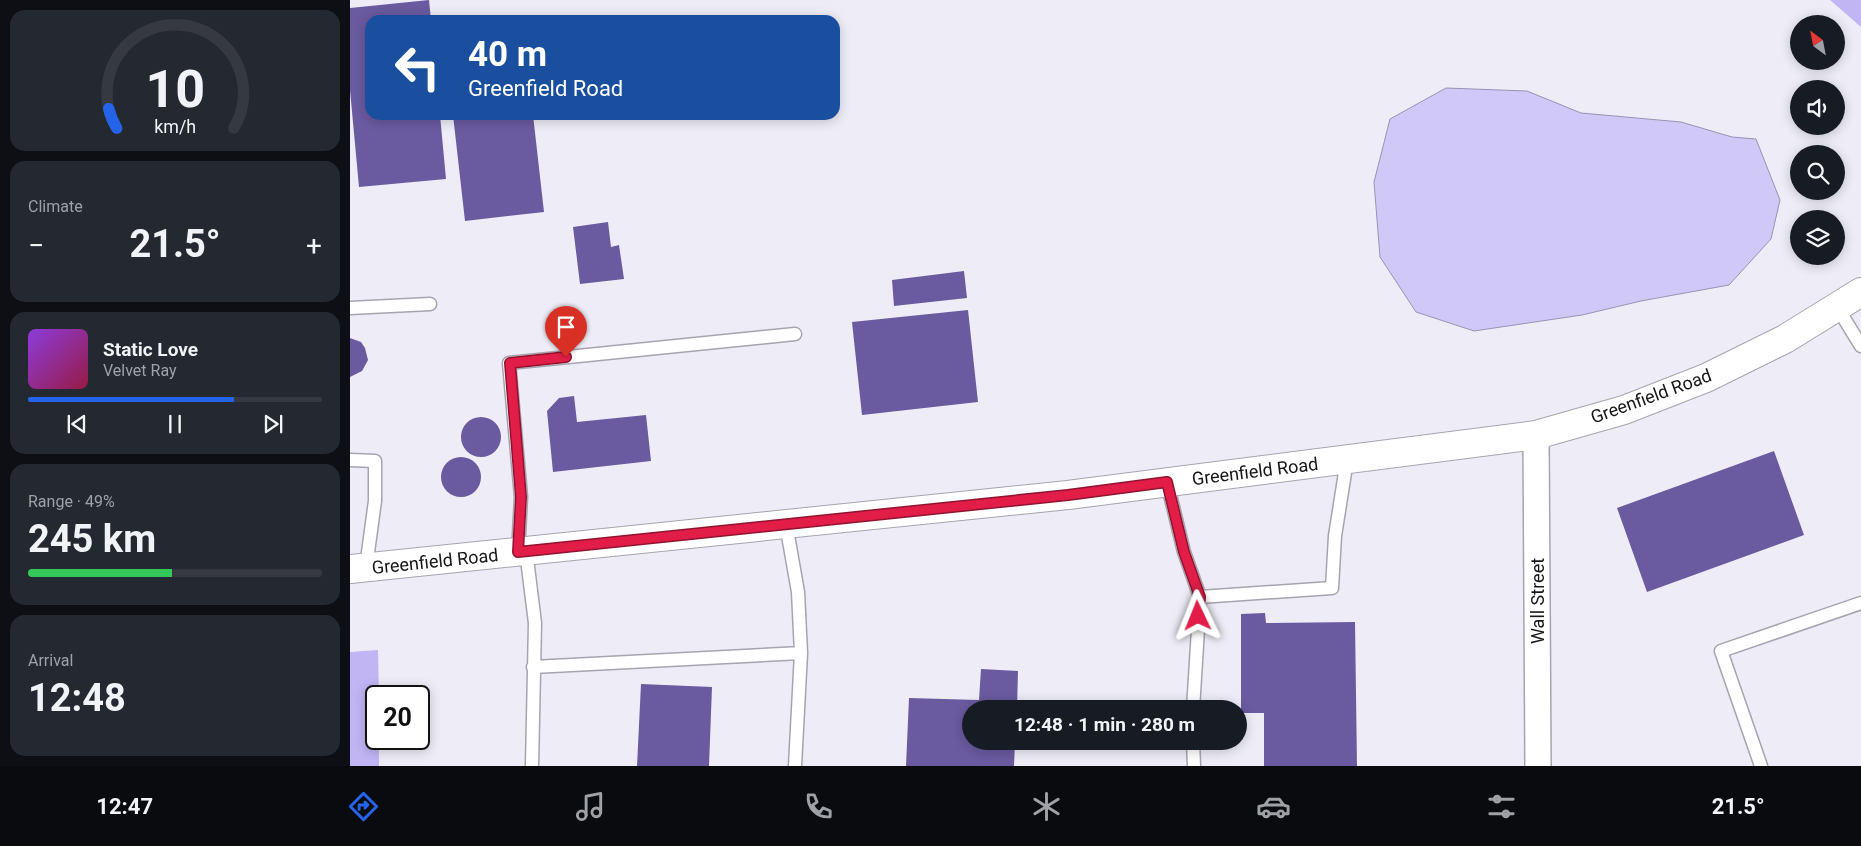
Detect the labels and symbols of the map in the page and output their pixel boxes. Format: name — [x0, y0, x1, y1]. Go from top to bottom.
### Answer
north arrow — [1790, 15, 1845, 70]
pin — [545, 306, 587, 357]
street label: Greenfield Road — [1588, 364, 1714, 428]
street label: Greenfield Road — [1191, 453, 1319, 489]
street label: Greenfield Road — [371, 544, 499, 578]
street label: Wall Street — [1527, 558, 1548, 644]
position arrow — [1171, 589, 1223, 641]
speed limit sign: 20 — [365, 685, 430, 750]

